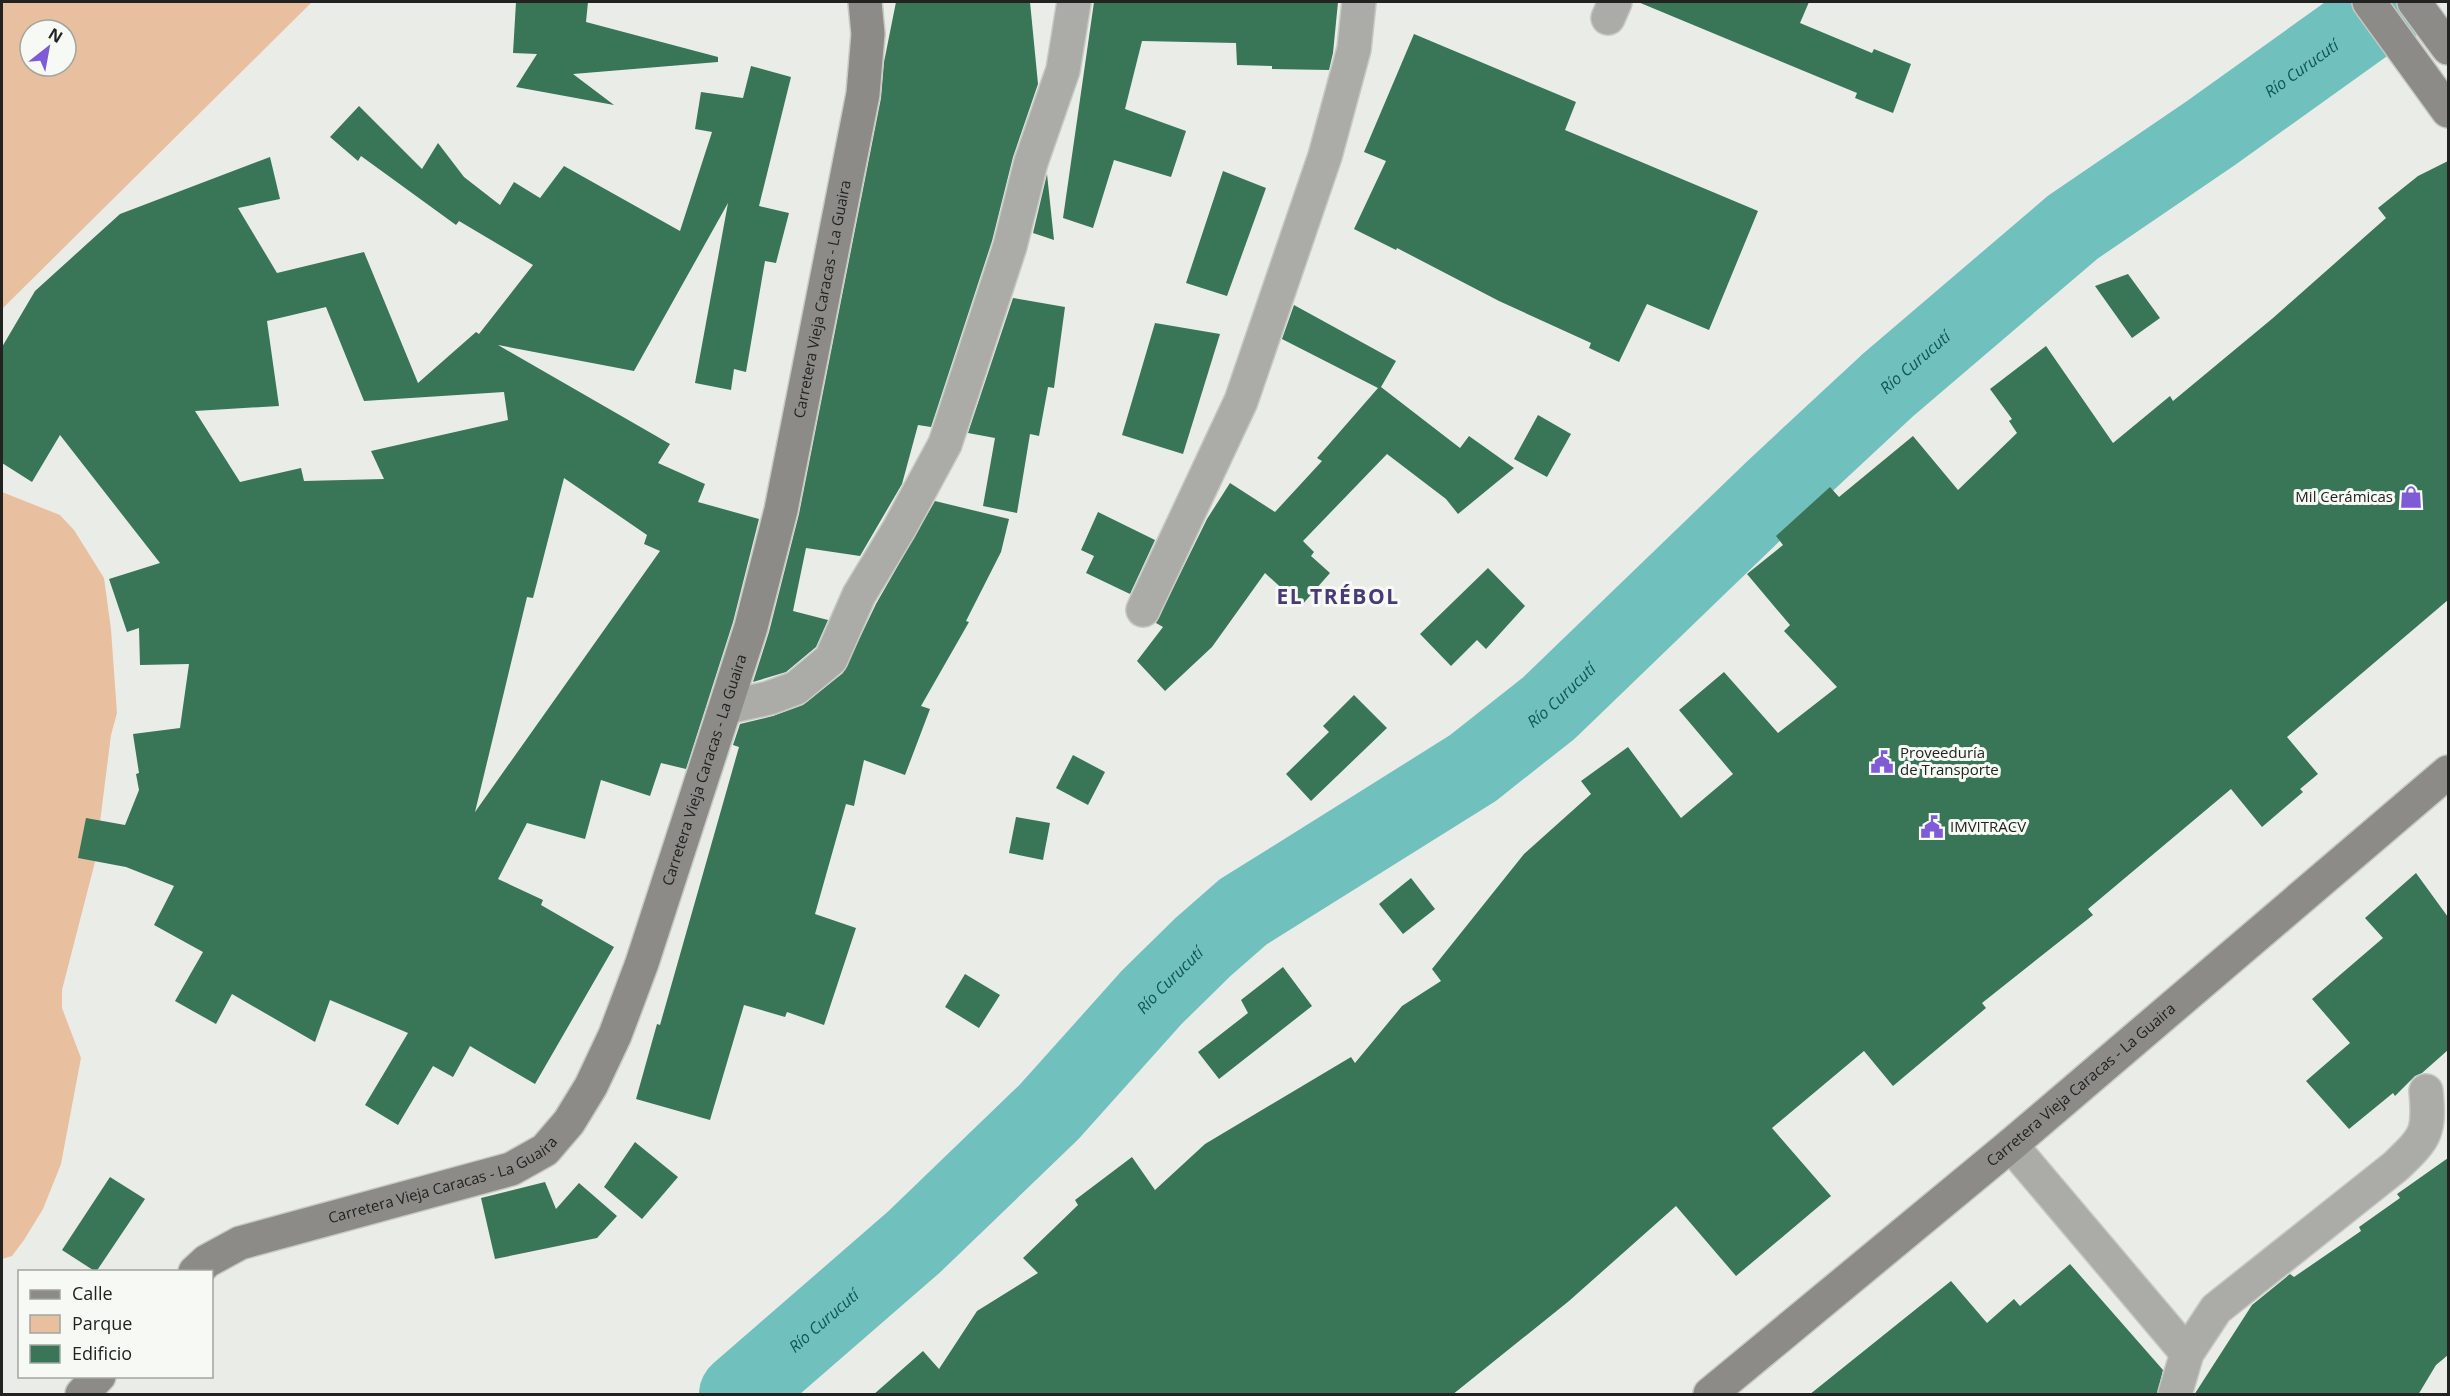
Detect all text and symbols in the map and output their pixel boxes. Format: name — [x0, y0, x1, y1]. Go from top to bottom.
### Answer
north arrow — [18, 18, 78, 78]
text: N — [44, 22, 67, 48]
water label: Río Curucutí — [2260, 33, 2344, 102]
street label: Carretera Vieja Caracas - La Guaira — [788, 178, 855, 420]
water label: Río Curucutí — [1875, 324, 1956, 398]
shop icon: Mil Cerámicas — [2398, 484, 2424, 510]
place label: Mil Cerámicas — [2295, 486, 2393, 506]
district label: EL TRÉBOL — [1276, 582, 1400, 610]
street label: Carretera Vieja Caracas - La Guaira — [657, 651, 751, 888]
water label: Río Curucutí — [1522, 657, 1602, 732]
place label: Proveeduría de Transporte — [1900, 742, 1999, 779]
public building icon: Proveeduría de Transporte — [1869, 749, 1895, 775]
public building icon: IMVITRACV — [1919, 814, 1945, 840]
place label: IMVITRACV — [1950, 816, 2026, 836]
water label: Río Curucutí — [1131, 940, 1209, 1018]
street label: Carretera Vieja Caracas - La Guaira — [1982, 998, 2179, 1170]
street label: Carretera Vieja Caracas - La Guaira — [326, 1132, 561, 1227]
legend — [18, 1270, 213, 1378]
text: Calle — [72, 1281, 113, 1305]
water label: Río Curucutí — [784, 1283, 865, 1357]
text: Parque — [72, 1311, 132, 1335]
text: Edificio — [72, 1341, 132, 1365]

